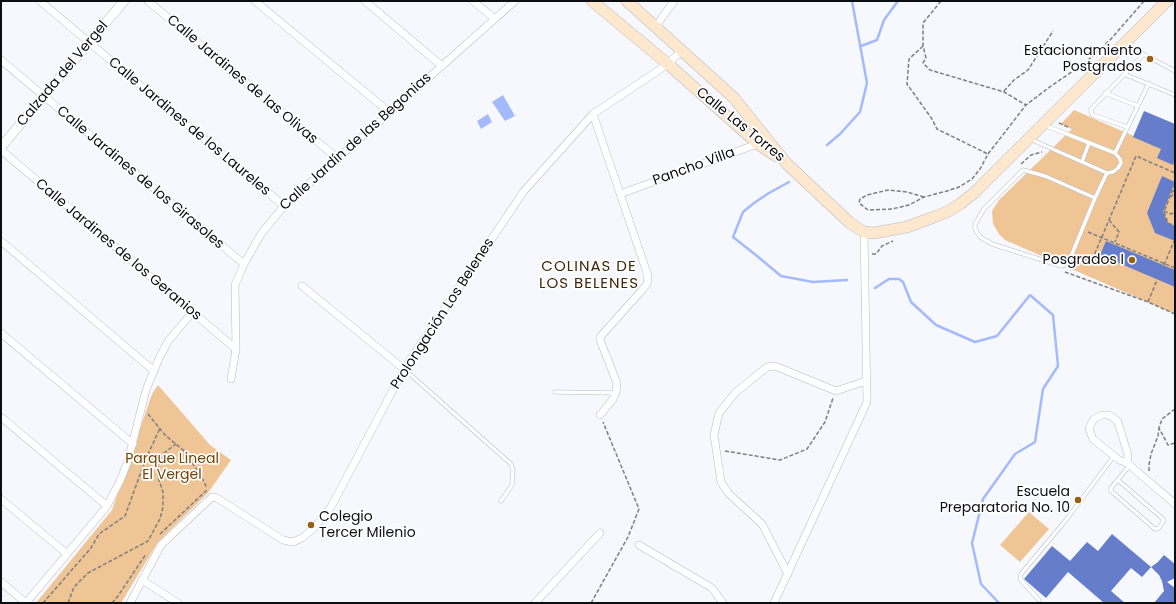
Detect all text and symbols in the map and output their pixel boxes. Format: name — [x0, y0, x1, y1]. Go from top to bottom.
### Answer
street label: Calle Jardines de las Olivas — [163, 12, 321, 148]
street label: Calzada del Vergel — [14, 18, 112, 130]
place label: Estacionamiento Postgrados — [1024, 43, 1142, 76]
street label: Calle Jardines de los Laureles — [105, 54, 273, 200]
marker: Estacionamiento Postgrados — [1145, 54, 1155, 64]
street label: Calle Jardín de las Begonias — [277, 70, 435, 214]
street label: Calle Las Torres — [692, 84, 788, 166]
street label: Calle Jardines de los Girasoles — [53, 103, 227, 253]
street label: Pancho Villa — [651, 144, 737, 190]
street label: Calle Jardines de los Geranios — [32, 176, 204, 324]
street label: Prolongación Los Belenes — [388, 235, 498, 393]
place label: Posgrados I — [1043, 252, 1124, 268]
marker: Posgrados I — [1127, 255, 1137, 265]
district label: COLINAS DE LOS BELENES — [539, 258, 639, 293]
park label: Parque Lineal El Vergel — [125, 451, 219, 484]
place label: Escuela Preparatoria No. 10 — [940, 484, 1070, 516]
marker: Escuela Preparatoria No. 10 — [1073, 495, 1083, 505]
place label: Colegio Tercer Milenio — [319, 509, 416, 542]
marker: Colegio Tercer Milenio — [306, 520, 316, 530]

